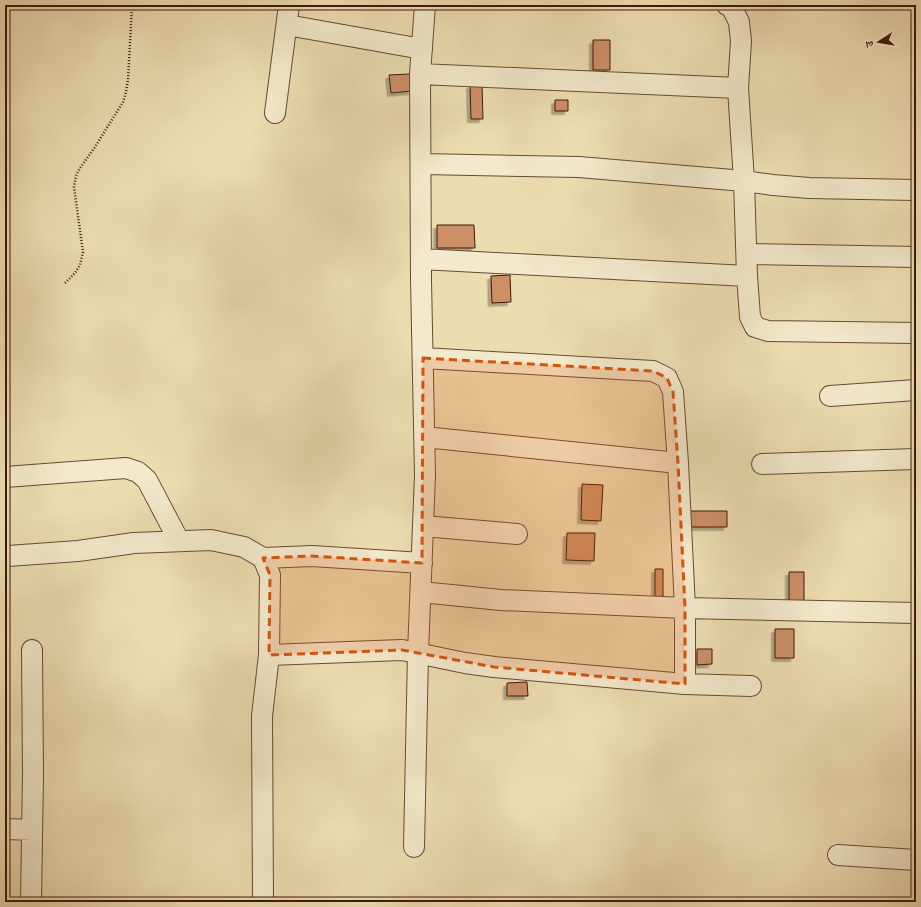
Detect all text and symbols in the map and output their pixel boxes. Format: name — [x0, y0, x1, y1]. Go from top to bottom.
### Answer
north arrow — [859, 22, 899, 62]
text: उ — [864, 39, 877, 49]

